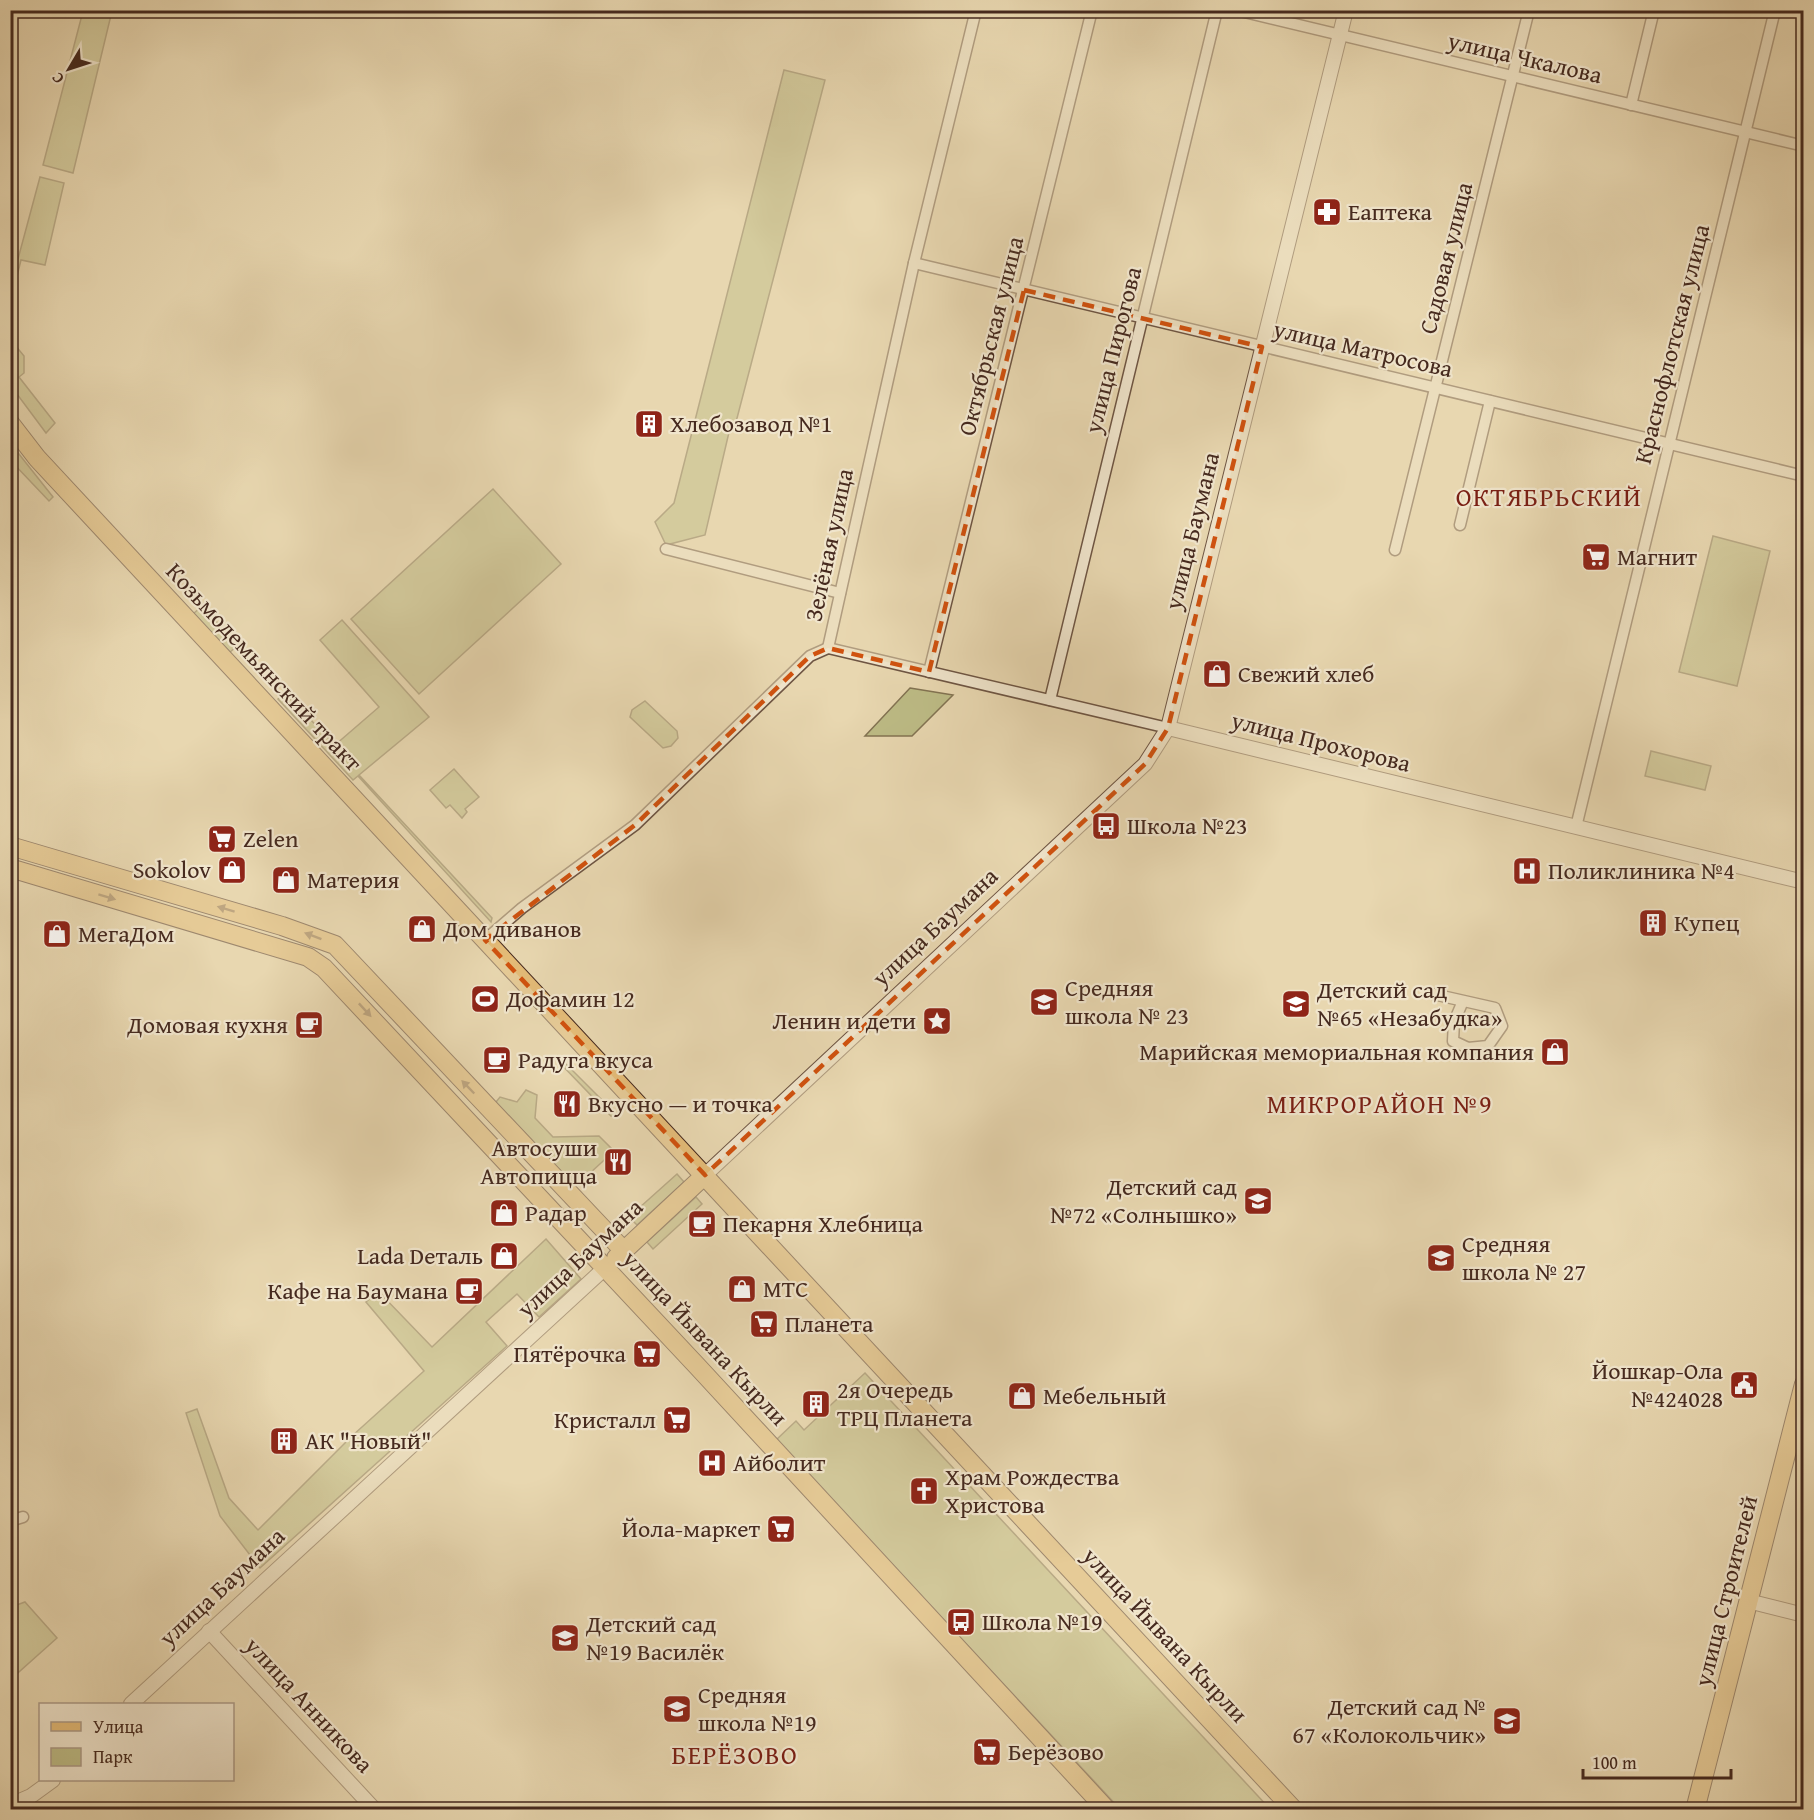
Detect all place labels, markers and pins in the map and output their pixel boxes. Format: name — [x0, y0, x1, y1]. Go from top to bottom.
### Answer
place label: Еаптека — [1348, 194, 1433, 229]
pharmacy icon: Еаптека — [1311, 196, 1343, 228]
place label: Хлебозавод №1 — [670, 406, 832, 441]
building icon: Хлебозавод №1 — [633, 408, 665, 440]
place label: Магнит — [1617, 539, 1698, 574]
supermarket icon: Магнит — [1580, 541, 1612, 573]
place label: Свежий хлеб — [1238, 656, 1374, 691]
shop icon: Свежий хлеб — [1201, 658, 1233, 690]
place label: Школа №23 — [1127, 808, 1248, 843]
bus stop icon: Школа №23 — [1090, 810, 1122, 842]
place label: Zelen — [243, 821, 299, 856]
supermarket icon: Zelen — [206, 823, 238, 855]
place label: Sokolov — [133, 852, 211, 887]
place label: Поликлиника №4 — [1548, 853, 1735, 888]
shop icon: Sokolov — [216, 854, 248, 886]
hospital icon: Поликлиника №4 — [1511, 855, 1543, 887]
place label: Материя — [307, 862, 400, 897]
shop icon: Материя — [270, 864, 302, 896]
place label: Купец — [1674, 905, 1740, 940]
building icon: Купец — [1637, 907, 1669, 939]
place label: Дом диванов — [442, 911, 581, 946]
shop icon: Дом диванов — [406, 913, 438, 945]
place label: МегаДом — [78, 916, 174, 951]
shop icon: МегаДом — [41, 918, 73, 950]
place label: Средняя школа № 23 — [1065, 970, 1189, 1033]
place label: Детский сад №65 «Незабудка» — [1316, 972, 1502, 1035]
place label: Дофамин 12 — [505, 981, 635, 1016]
sports icon: Дофамин 12 — [469, 983, 501, 1015]
school or university icon: Средняя школа № 23 — [1028, 986, 1060, 1018]
school or university icon: Детский сад №65 «Незабудка» — [1280, 988, 1312, 1020]
place label: Ленин и дети — [772, 1003, 916, 1038]
place icon: Ленин и дети — [921, 1005, 953, 1037]
place label: Домовая кухня — [126, 1007, 288, 1042]
cafe icon: Домовая кухня — [293, 1009, 325, 1041]
place label: Марийская мемориальная компания — [1139, 1034, 1534, 1069]
shop icon: Марийская мемориальная компания — [1539, 1036, 1571, 1068]
place label: Радуга вкуса — [518, 1042, 654, 1077]
cafe icon: Радуга вкуса — [481, 1044, 513, 1076]
place label: Вкусно — и точка — [588, 1086, 773, 1121]
restaurant icon: Вкусно — и точка — [551, 1088, 583, 1120]
place label: Автосуши Автопицца — [480, 1130, 598, 1193]
restaurant icon: Автосуши Автопицца — [602, 1146, 634, 1178]
place label: Детский сад №72 «Солнышко» — [1050, 1169, 1237, 1232]
school or university icon: Детский сад №72 «Солнышко» — [1242, 1185, 1274, 1217]
place label: Радар — [525, 1195, 587, 1230]
shop icon: Радар — [488, 1197, 520, 1229]
place label: Пекарня Хлебница — [723, 1206, 924, 1241]
cafe icon: Пекарня Хлебница — [686, 1208, 718, 1240]
place label: Средняя школа № 27 — [1462, 1226, 1586, 1289]
place label: Lada Dеталь — [357, 1238, 483, 1273]
shop icon: Lada Dеталь — [488, 1240, 520, 1272]
school or university icon: Средняя школа № 27 — [1425, 1242, 1457, 1274]
place label: МТС — [763, 1271, 808, 1306]
place label: Кафе на Баумана — [267, 1273, 449, 1308]
shop icon: МТС — [726, 1273, 758, 1305]
cafe icon: Кафе на Баумана — [453, 1275, 485, 1307]
place label: Планета — [785, 1306, 874, 1341]
supermarket icon: Планета — [748, 1308, 780, 1340]
place label: Пятёрочка — [514, 1336, 627, 1371]
supermarket icon: Пятёрочка — [631, 1338, 663, 1370]
place label: Йошкар-Ола №424028 — [1592, 1353, 1724, 1416]
public building icon: Йошкар-Ола №424028 — [1728, 1369, 1760, 1401]
place label: 2я Очередь ТРЦ Планета — [837, 1372, 973, 1435]
place label: Мебельный — [1043, 1378, 1166, 1413]
shop icon: Мебельный — [1006, 1380, 1038, 1412]
building icon: 2я Очередь ТРЦ Планета — [800, 1388, 832, 1420]
place label: Кристалл — [554, 1402, 656, 1437]
supermarket icon: Кристалл — [661, 1404, 693, 1436]
place label: АК "Новый" — [305, 1423, 432, 1458]
building icon: АК "Новый" — [268, 1425, 300, 1457]
place label: Айболит — [733, 1445, 826, 1480]
hospital icon: Айболит — [696, 1447, 728, 1479]
place label: Храм Рождества Христова — [945, 1459, 1120, 1522]
church icon: Храм Рождества Христова — [908, 1475, 940, 1507]
place label: Йола-маркет — [622, 1511, 760, 1546]
supermarket icon: Йола-маркет — [765, 1513, 797, 1545]
place label: Школа №19 — [982, 1604, 1103, 1639]
place label: Детский сад №19 Василёк — [585, 1606, 724, 1669]
bus stop icon: Школа №19 — [945, 1606, 977, 1638]
school or university icon: Детский сад №19 Василёк — [549, 1622, 581, 1654]
place label: Средняя школа №19 — [698, 1677, 817, 1740]
place label: Детский сад № 67 «Колокольчик» — [1292, 1689, 1486, 1752]
school or university icon: Средняя школа №19 — [661, 1693, 693, 1725]
school or university icon: Детский сад № 67 «Колокольчик» — [1491, 1705, 1523, 1737]
place label: Берёзово — [1008, 1734, 1104, 1769]
supermarket icon: Берёзово — [971, 1736, 1003, 1768]

